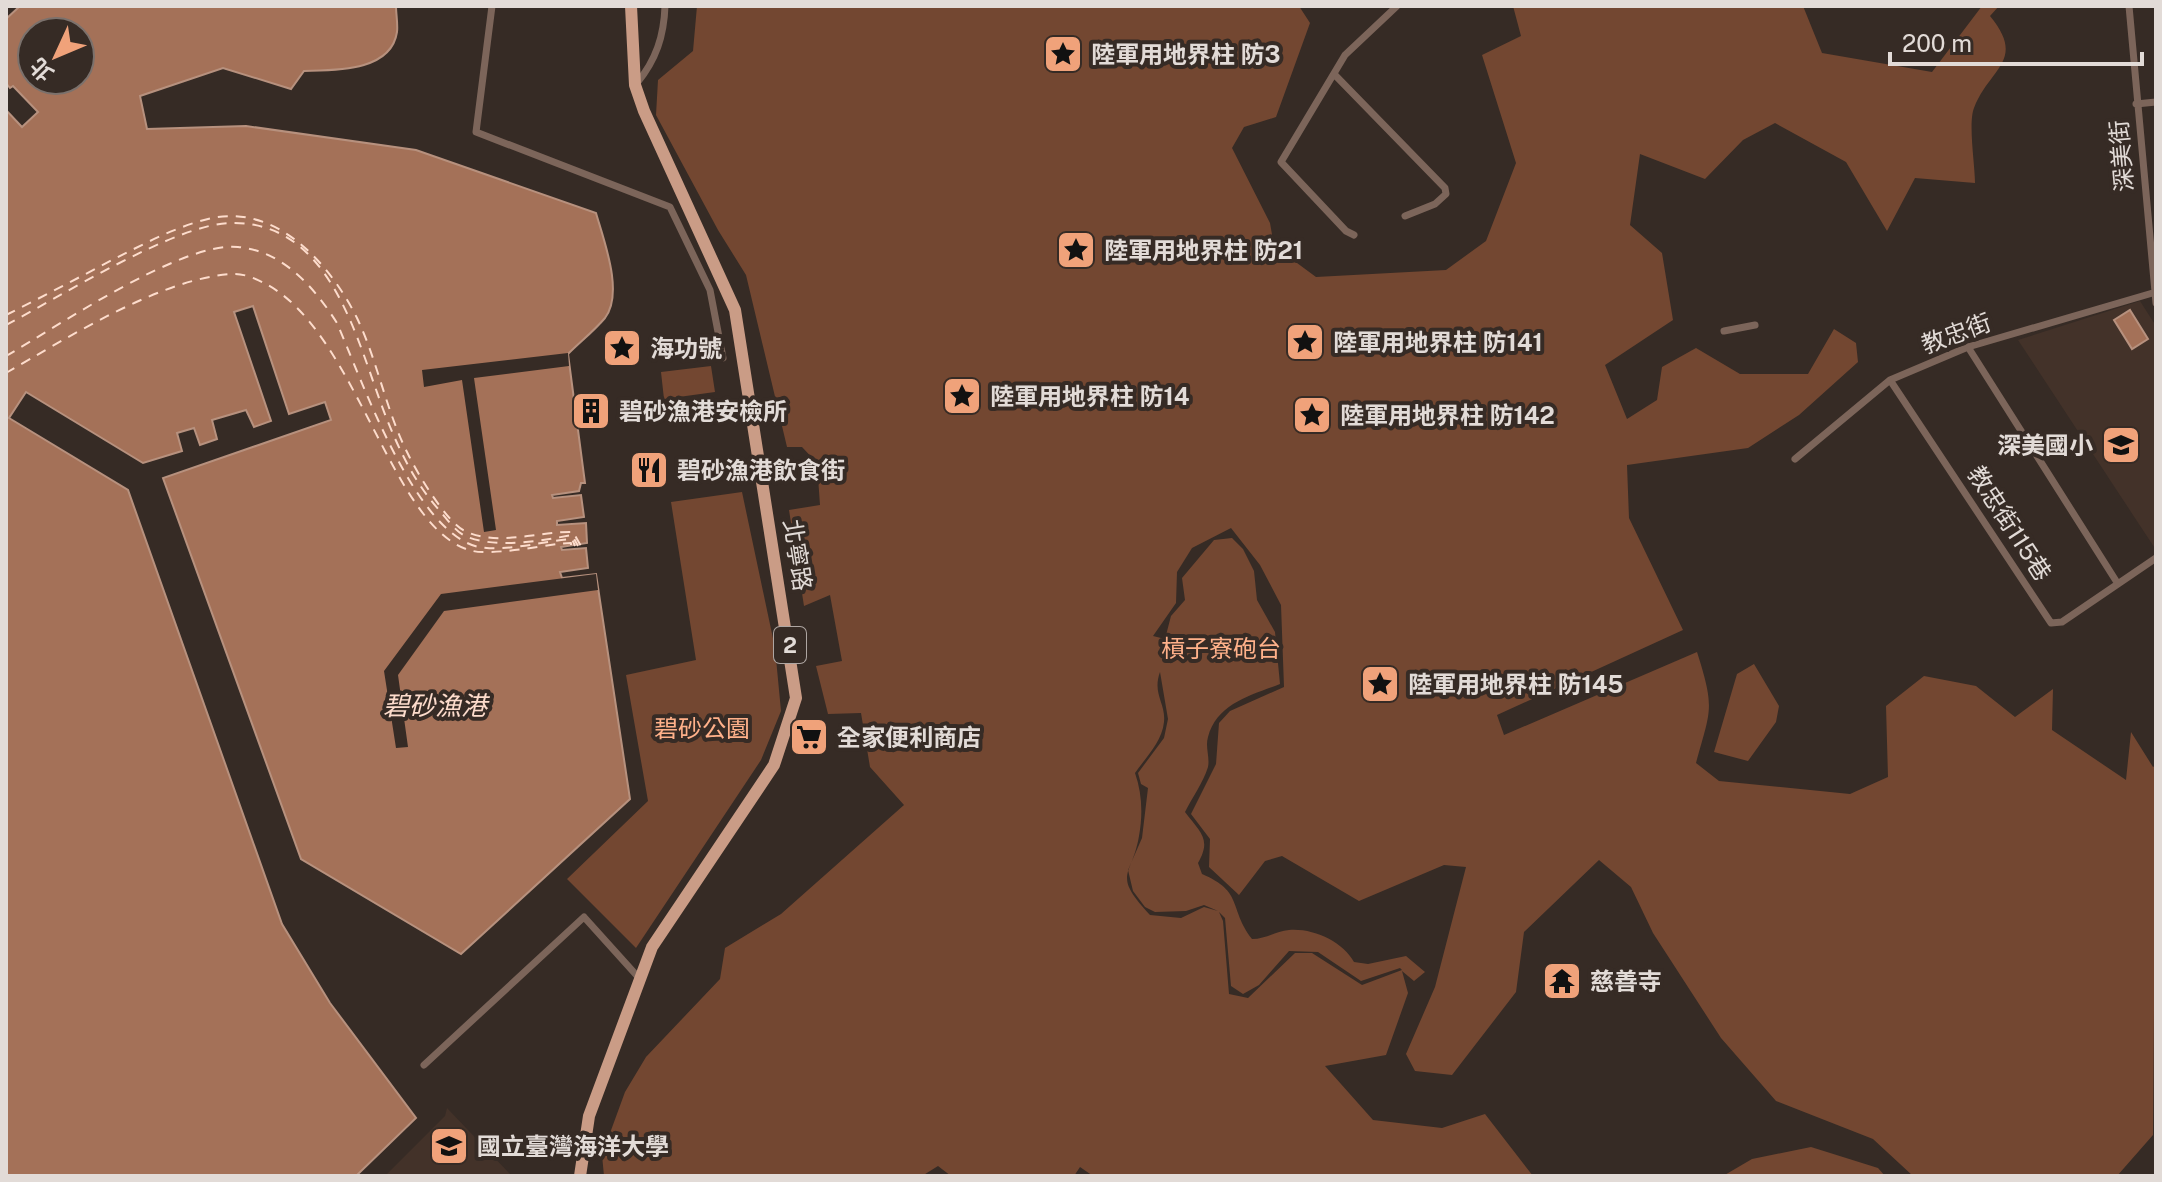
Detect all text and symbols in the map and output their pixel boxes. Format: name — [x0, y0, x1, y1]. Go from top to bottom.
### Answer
north arrow — [16, 16, 96, 96]
scale bar — [1890, 16, 2142, 66]
text: 200 m — [1902, 29, 1972, 57]
place icon: 陸軍用地界柱 防3 — [1042, 33, 1084, 75]
place label: 陸軍用地界柱 防3 — [1091, 40, 1280, 68]
text: 北 — [25, 53, 59, 87]
street label: 深美街 — [2104, 119, 2138, 193]
place icon: 陸軍用地界柱 防21 — [1055, 229, 1097, 271]
place label: 陸軍用地界柱 防21 — [1104, 236, 1303, 264]
street label: 教忠街 — [1917, 308, 1995, 358]
place icon: 陸軍用地界柱 防141 — [1284, 321, 1326, 363]
place icon: 海功號 — [601, 327, 643, 369]
place label: 陸軍用地界柱 防141 — [1333, 328, 1543, 356]
place label: 海功號 — [650, 334, 722, 362]
place icon: 陸軍用地界柱 防14 — [941, 375, 983, 417]
place label: 陸軍用地界柱 防14 — [990, 382, 1190, 410]
building icon: 碧砂漁港安檢所 — [570, 390, 612, 432]
place icon: 陸軍用地界柱 防142 — [1291, 394, 1333, 436]
place label: 碧砂漁港安檢所 — [619, 397, 787, 425]
place label: 陸軍用地界柱 防142 — [1340, 401, 1555, 429]
school or university icon: 深美國小 — [2100, 424, 2142, 466]
place label: 深美國小 — [1997, 431, 2093, 459]
restaurant icon: 碧砂漁港飲食街 — [628, 449, 670, 491]
place label: 碧砂漁港飲食街 — [677, 456, 845, 484]
street label: 教忠街115巷 — [1963, 460, 2057, 586]
street label: 北寧路 — [779, 517, 817, 593]
road number: 2 — [774, 627, 806, 663]
park label: 槓子寮砲台 — [1161, 634, 1281, 662]
place icon: 陸軍用地界柱 防145 — [1359, 663, 1401, 705]
place label: 陸軍用地界柱 防145 — [1408, 670, 1623, 698]
water label: 碧砂漁港 — [383, 690, 491, 721]
park label: 碧砂公園 — [654, 714, 750, 742]
supermarket icon: 全家便利商店 — [788, 716, 830, 758]
place label: 全家便利商店 — [837, 723, 981, 751]
temple icon: 慈善寺 — [1541, 960, 1583, 1002]
place label: 慈善寺 — [1590, 967, 1662, 995]
school or university icon: 國立臺灣海洋大學 — [428, 1125, 470, 1167]
place label: 國立臺灣海洋大學 — [477, 1132, 669, 1160]

